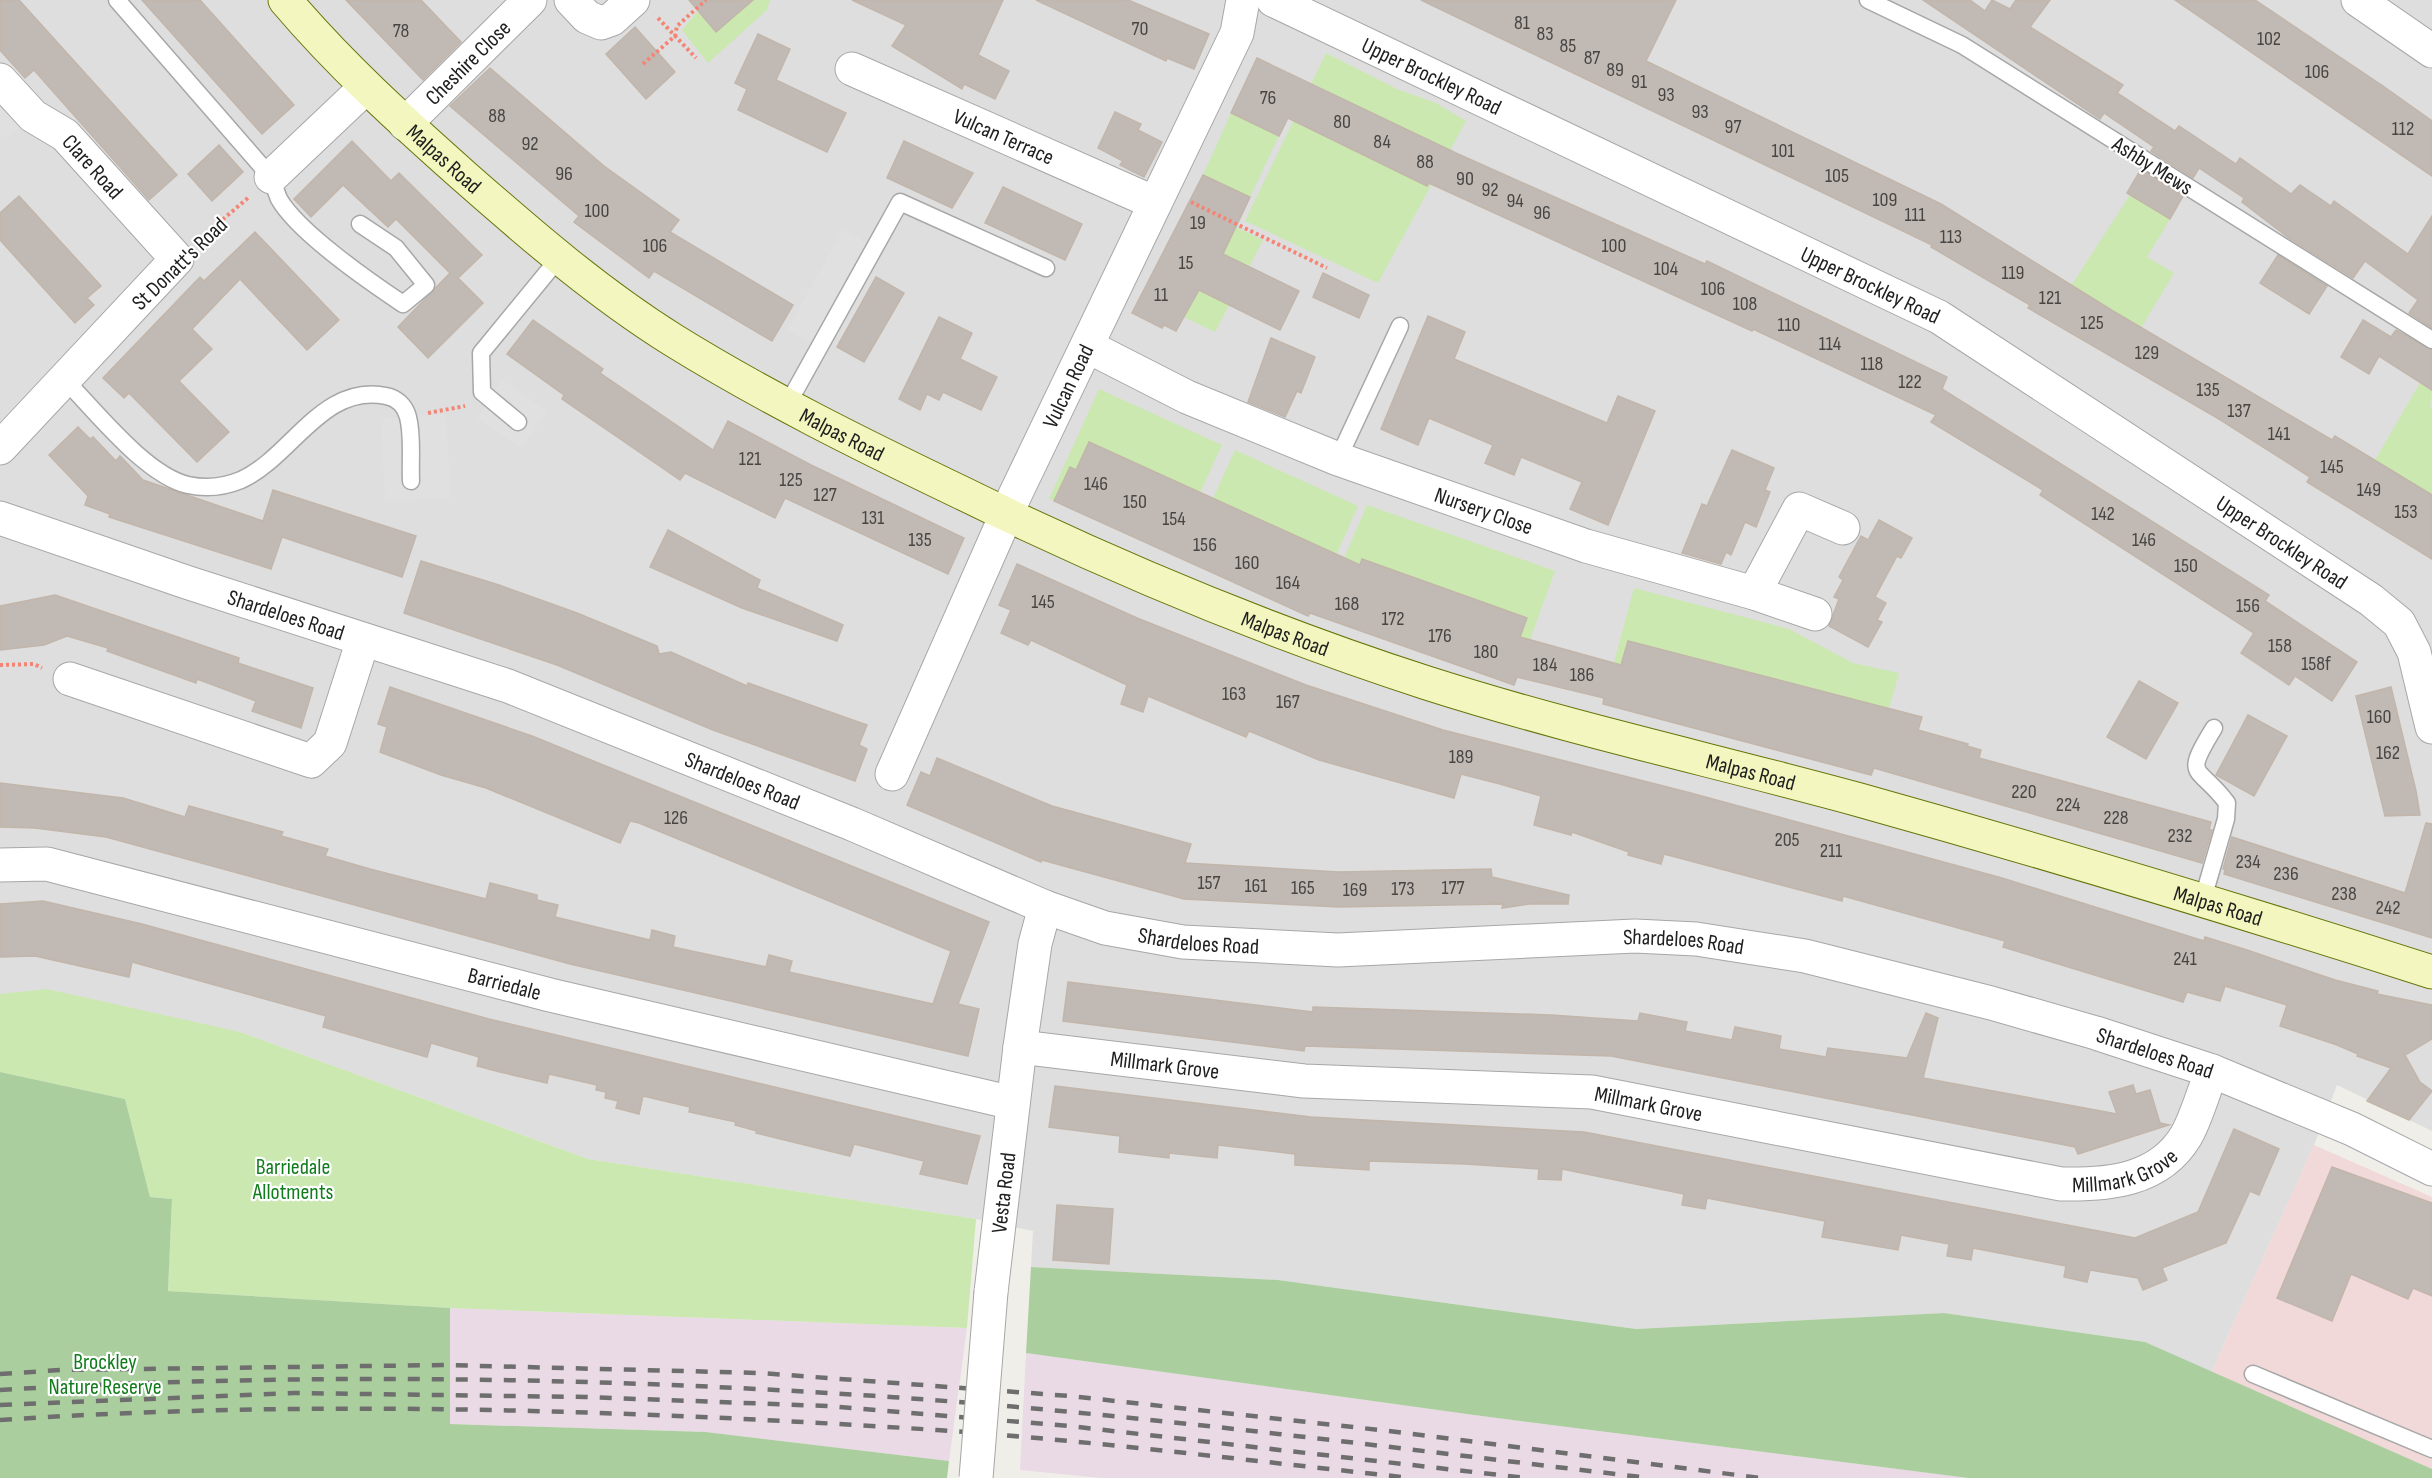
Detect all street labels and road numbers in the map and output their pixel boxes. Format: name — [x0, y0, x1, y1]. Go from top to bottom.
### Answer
street label: Cheshire Close — [420, 15, 517, 111]
street label: Upper Brockley Road — [1357, 32, 1505, 122]
street label: Vulcan Terrace — [949, 103, 1058, 172]
street label: Malpas Road — [400, 119, 486, 200]
street label: Clare Road — [56, 129, 128, 205]
street label: Ashby Mews — [2106, 130, 2198, 202]
street label: St Donatt's Road — [127, 212, 233, 316]
street label: Upper Brockley Road — [1796, 241, 1944, 331]
street label: Vulcan Road — [1037, 340, 1100, 433]
street label: Malpas Road — [795, 403, 888, 468]
street label: Nursery Close — [1431, 482, 1536, 541]
street label: Upper Brockley Road — [2211, 490, 2352, 596]
street label: Shardeloes Road — [224, 584, 348, 647]
street label: Malpas Road — [1237, 606, 1332, 663]
street label: Shardeloes Road — [681, 746, 804, 817]
street label: Malpas Road — [1703, 748, 1798, 797]
street label: Malpas Road — [2170, 880, 2265, 933]
street label: Shardeloes Road — [1136, 922, 1260, 961]
street label: Shardeloes Road — [1623, 924, 1746, 961]
street label: Barriedale — [465, 962, 544, 1007]
street label: Shardeloes Road — [2093, 1022, 2217, 1086]
street label: Millmark Grove — [1109, 1046, 1221, 1086]
street label: Millmark Grove — [1592, 1081, 1705, 1128]
street label: Millmark Grove — [2072, 1144, 2184, 1199]
street label: Vesta Road — [986, 1151, 1022, 1235]

